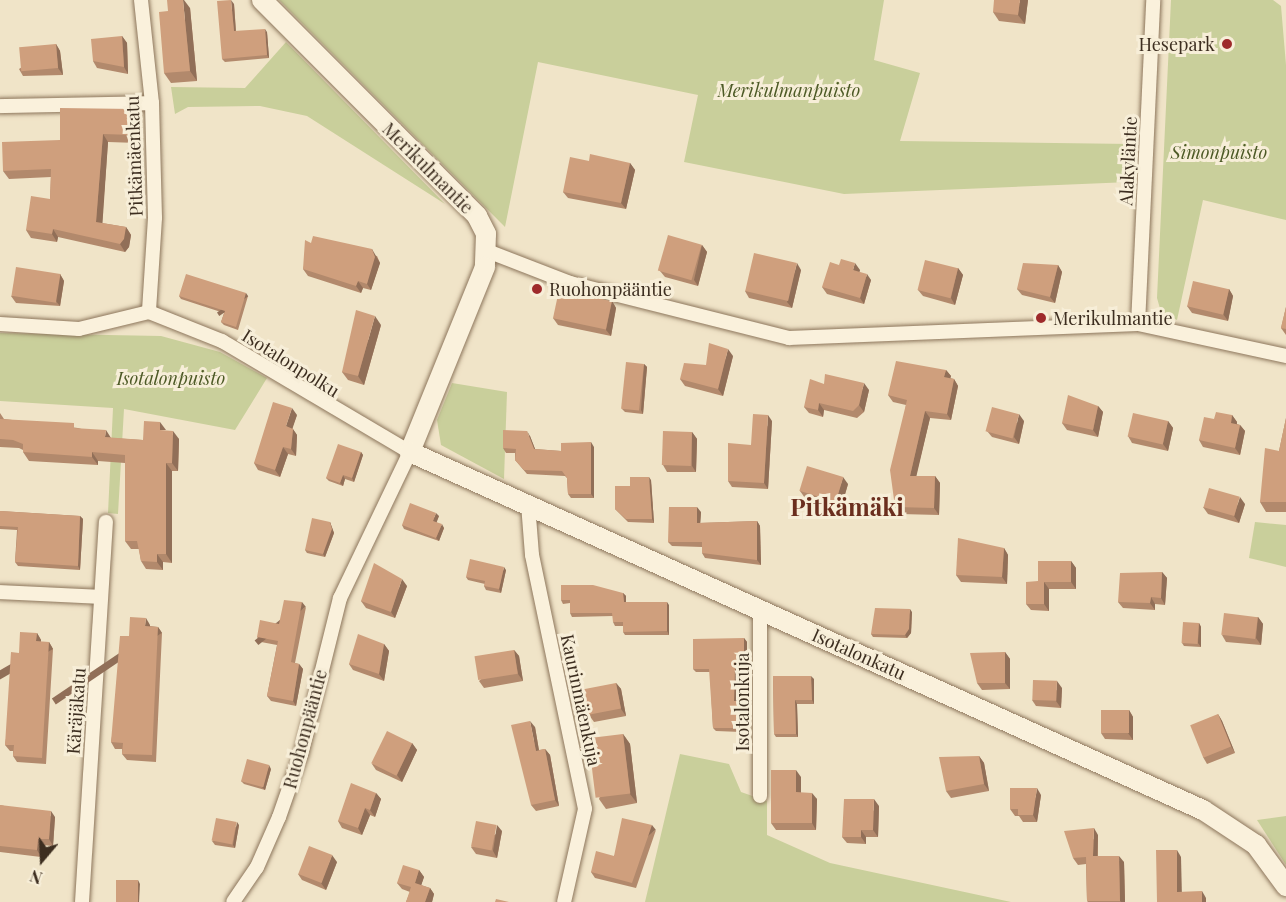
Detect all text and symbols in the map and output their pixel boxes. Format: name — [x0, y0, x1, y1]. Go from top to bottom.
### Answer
place label: Hesepark — [1138, 33, 1215, 55]
marker: Hesepark — [1220, 37, 1234, 51]
park label: Merikulmanpuisto — [718, 79, 860, 101]
street label: Pitkämäenkatu — [121, 95, 147, 217]
street label: Alakyläntie — [1115, 116, 1141, 206]
street label: Merikulmantie — [378, 118, 478, 218]
park label: Simonpuisto — [1171, 141, 1267, 163]
place label: Ruohonpääntie — [549, 278, 672, 300]
marker: Ruohonpääntie — [530, 282, 544, 296]
place label: Merikulmantie — [1053, 307, 1173, 329]
marker: Merikulmantie — [1034, 311, 1048, 325]
street label: Isotalonpolku — [238, 325, 344, 401]
park label: Isotalonpuisto — [117, 367, 225, 389]
district label: Pitkämäki — [790, 493, 904, 521]
street label: Isotalonkatu — [809, 624, 909, 684]
street label: Kaurinmäenkuja — [556, 632, 606, 768]
street label: Isotalonkuja — [731, 653, 753, 751]
street label: Käräjäkatu — [62, 667, 90, 755]
street label: Ruohonpääntie — [279, 667, 331, 791]
north arrow — [12, 830, 72, 890]
text: N — [27, 866, 45, 889]

